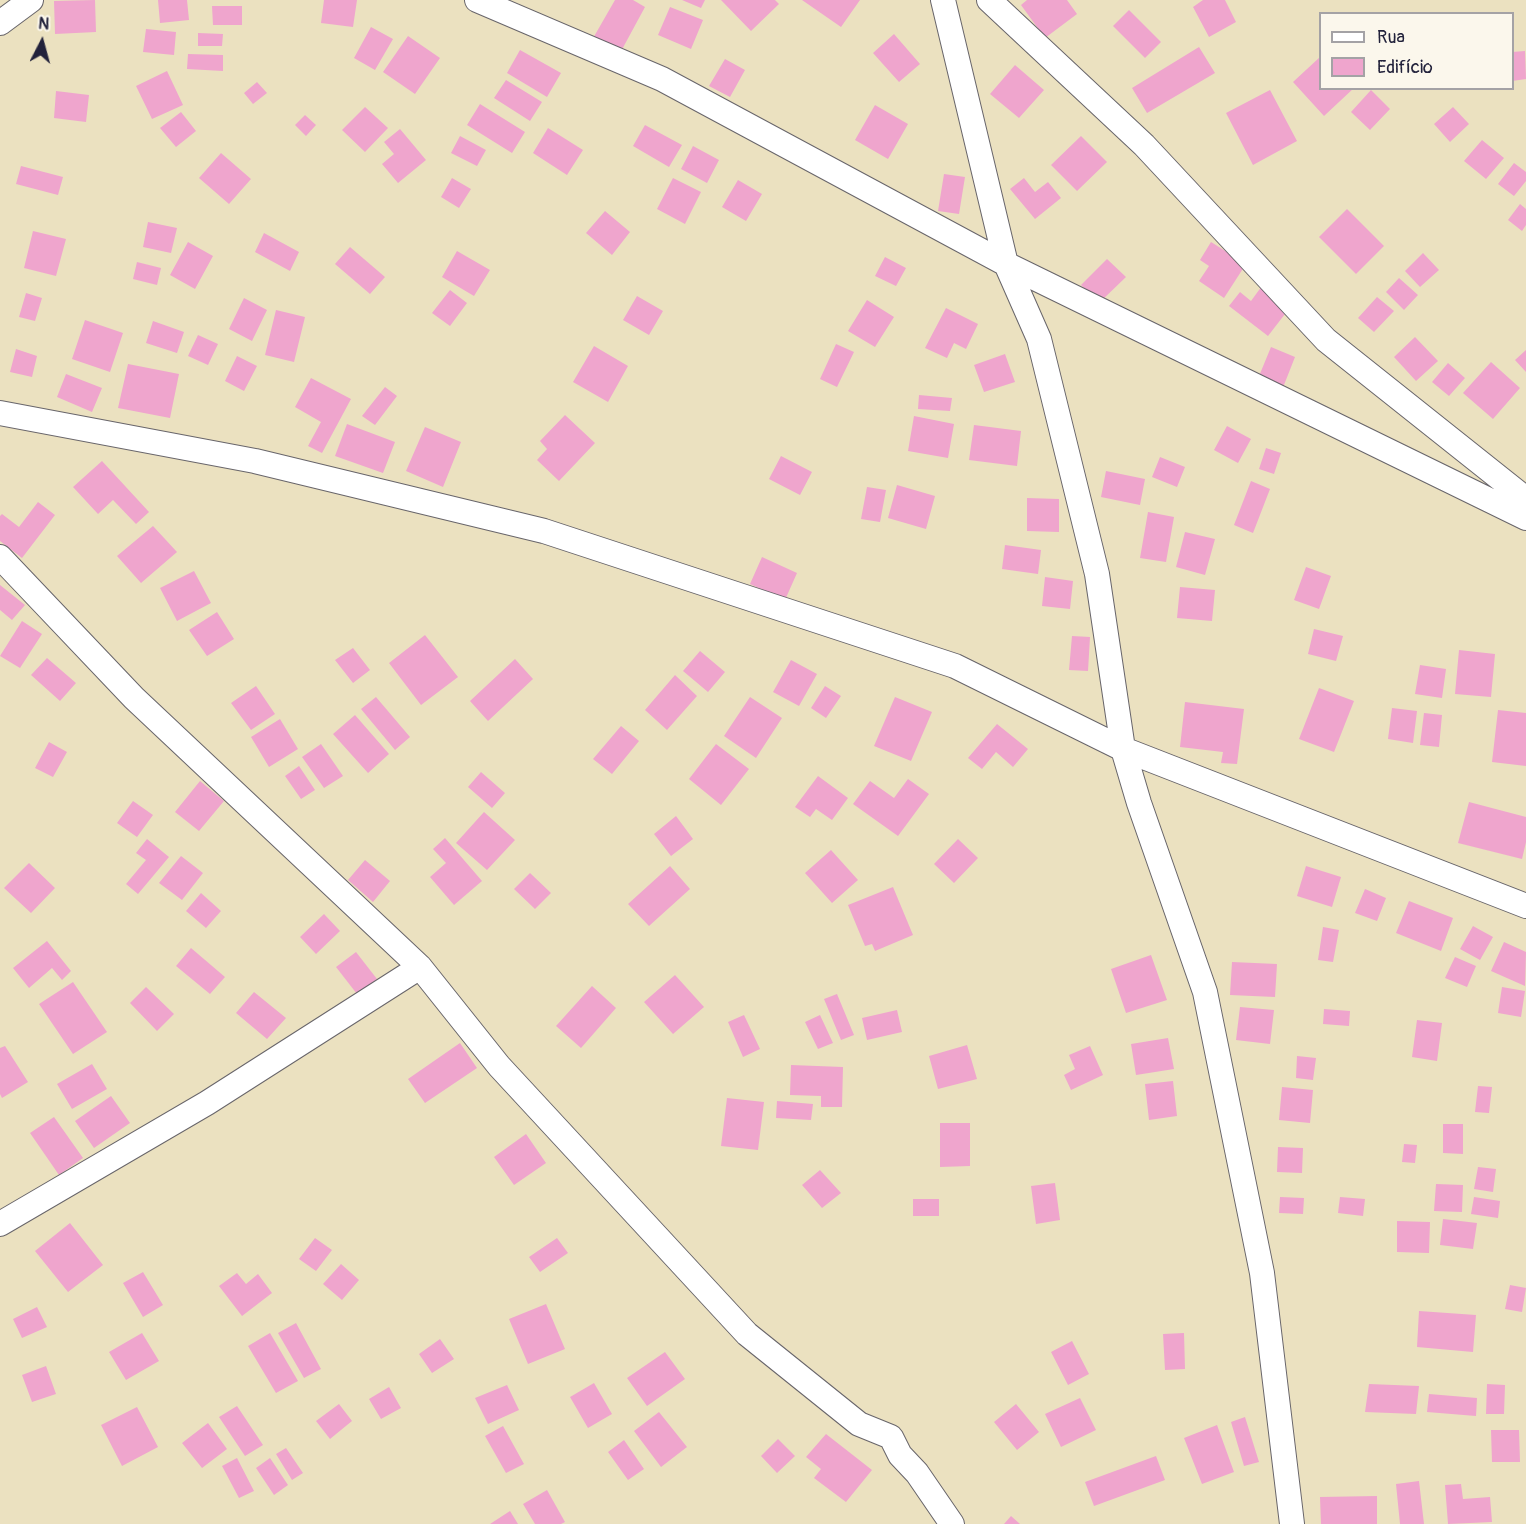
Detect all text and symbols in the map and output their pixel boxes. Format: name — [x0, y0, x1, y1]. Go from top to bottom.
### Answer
north arrow — [12, 12, 72, 72]
legend — [1319, 12, 1514, 90]
text: N — [37, 14, 50, 35]
text: Rua — [1377, 26, 1405, 49]
text: Edifício — [1377, 56, 1433, 79]

